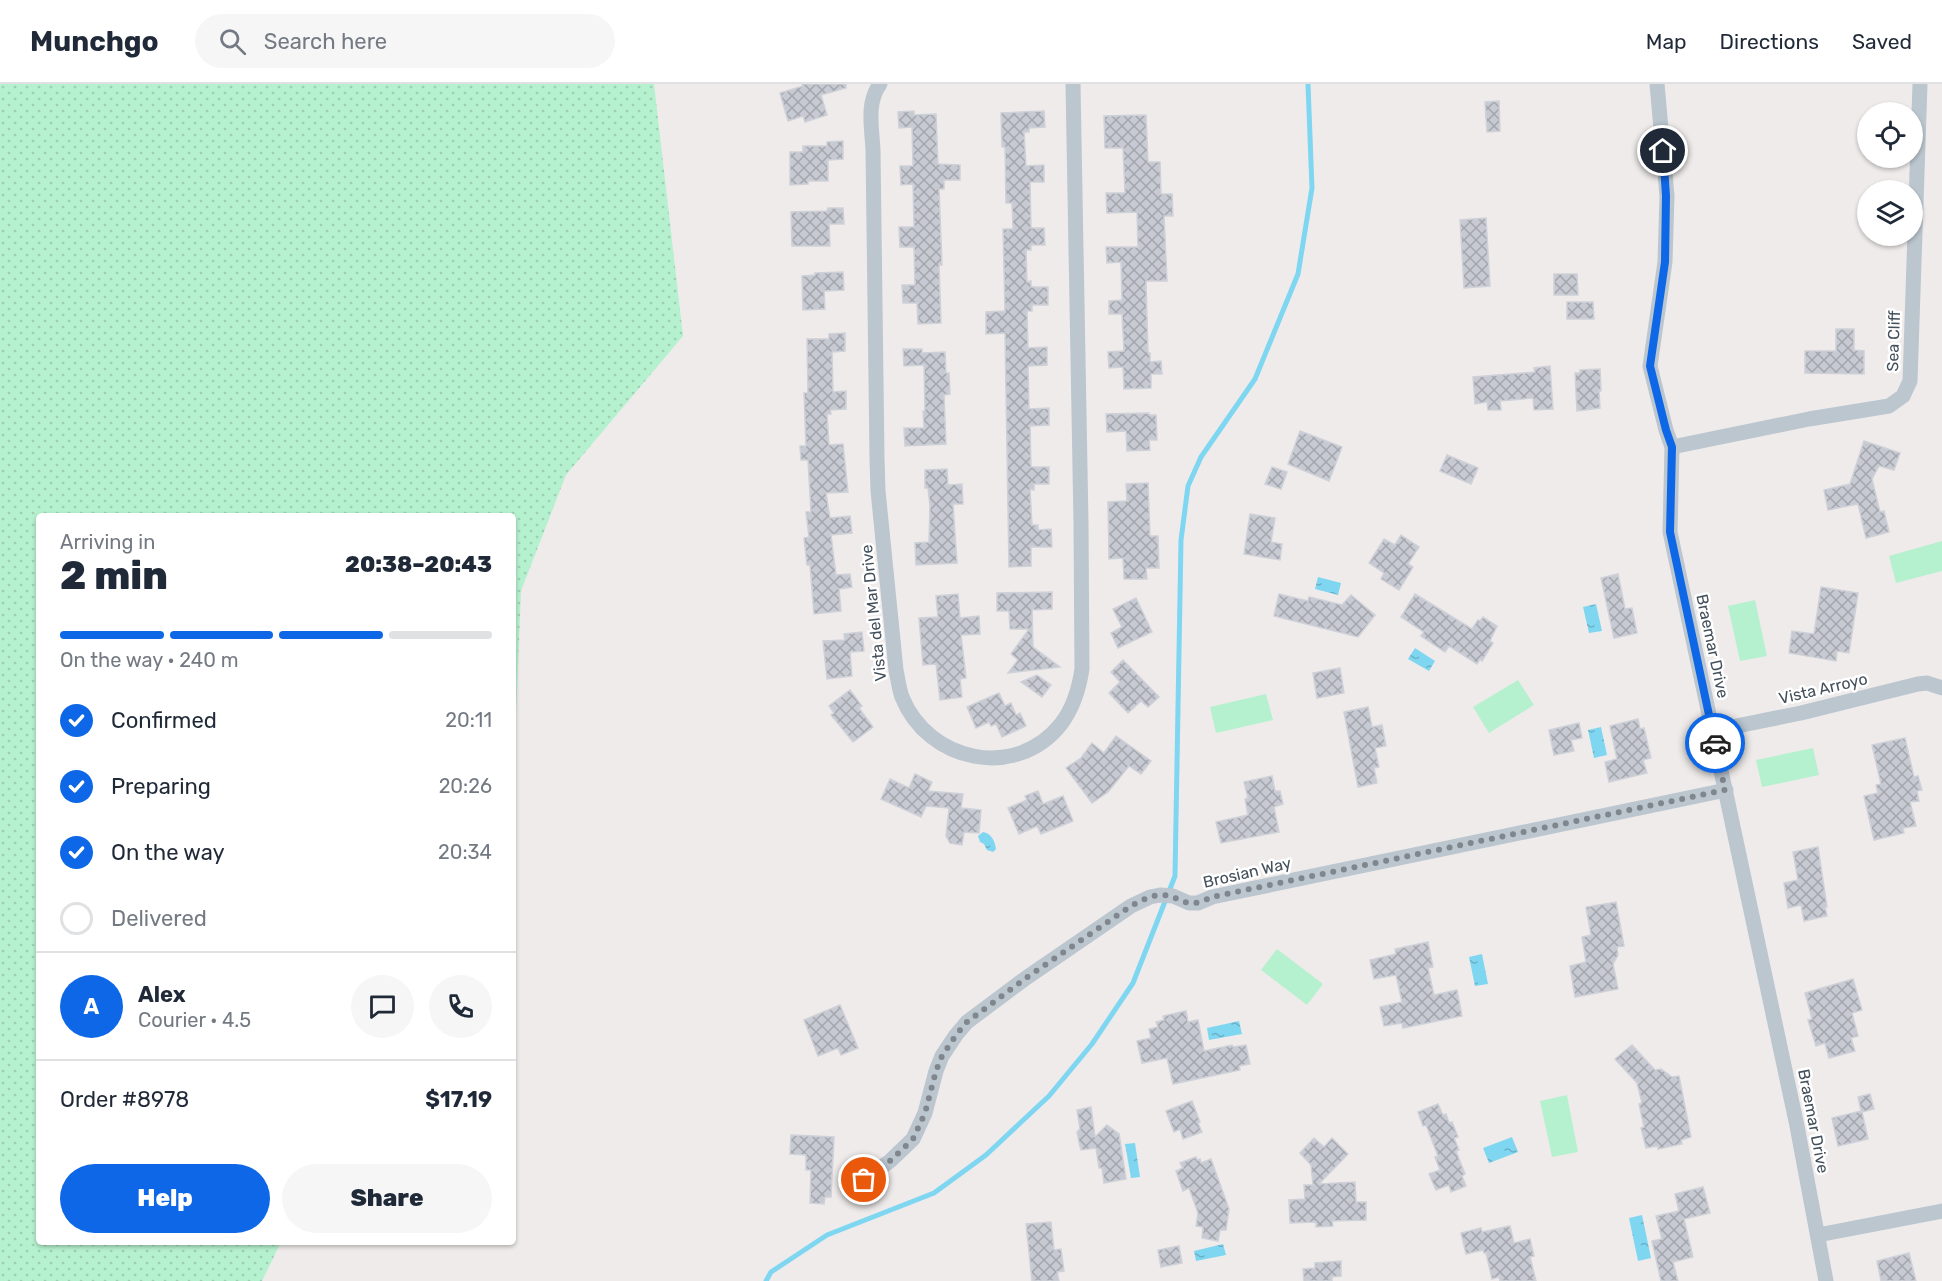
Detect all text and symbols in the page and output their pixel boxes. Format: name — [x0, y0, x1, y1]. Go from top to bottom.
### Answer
search box — [195, 14, 615, 68]
text: Munchgo — [30, 25, 159, 58]
icon: search — [216, 25, 249, 58]
text: Search here — [264, 28, 387, 55]
text: Map — [1646, 29, 1687, 54]
text: Directions — [1720, 29, 1819, 54]
text: Saved — [1852, 29, 1912, 54]
map controls — [1857, 102, 1923, 246]
button: locate — [1857, 102, 1923, 168]
pin — [1637, 125, 1688, 176]
icon: home — [1646, 134, 1679, 167]
button: layers — [1857, 180, 1923, 246]
street label: Sea Cliff — [1883, 310, 1904, 372]
text: Arriving in — [60, 530, 155, 554]
street label: Vista del Mar Drive — [857, 544, 890, 682]
text: 20:38–20:43 — [345, 551, 492, 578]
text: 2 min — [60, 553, 168, 599]
street label: Braemar Drive — [1692, 592, 1733, 700]
text: On the way · 240 m — [60, 648, 239, 672]
street label: Vista Arroyo — [1777, 669, 1869, 708]
icon: check — [60, 704, 93, 737]
text: Confirmed — [111, 707, 217, 734]
text: 20:11 — [445, 708, 492, 732]
courier — [1685, 713, 1745, 773]
icon: car — [1699, 727, 1732, 760]
icon: check — [60, 770, 93, 803]
text: Preparing — [111, 773, 211, 800]
text: 20:26 — [439, 774, 492, 798]
icon: check — [60, 836, 93, 869]
text: On the way — [111, 839, 225, 866]
text: 20:34 — [438, 840, 492, 864]
street label: Brosian Way — [1201, 853, 1293, 892]
text: Delivered — [111, 905, 207, 932]
button: chat — [351, 975, 414, 1038]
button: phone — [429, 975, 492, 1038]
text: Alex — [138, 981, 186, 1008]
text: A — [84, 993, 99, 1020]
text: Courier · 4.5 — [138, 1008, 251, 1032]
street label: Braemar Drive — [1794, 1067, 1833, 1175]
text: Order #8978 — [60, 1086, 189, 1113]
text: $17.19 — [425, 1086, 492, 1113]
pin — [838, 1154, 889, 1205]
icon: bag — [847, 1163, 880, 1196]
button: Help — [60, 1164, 270, 1233]
button: Share — [282, 1164, 492, 1233]

